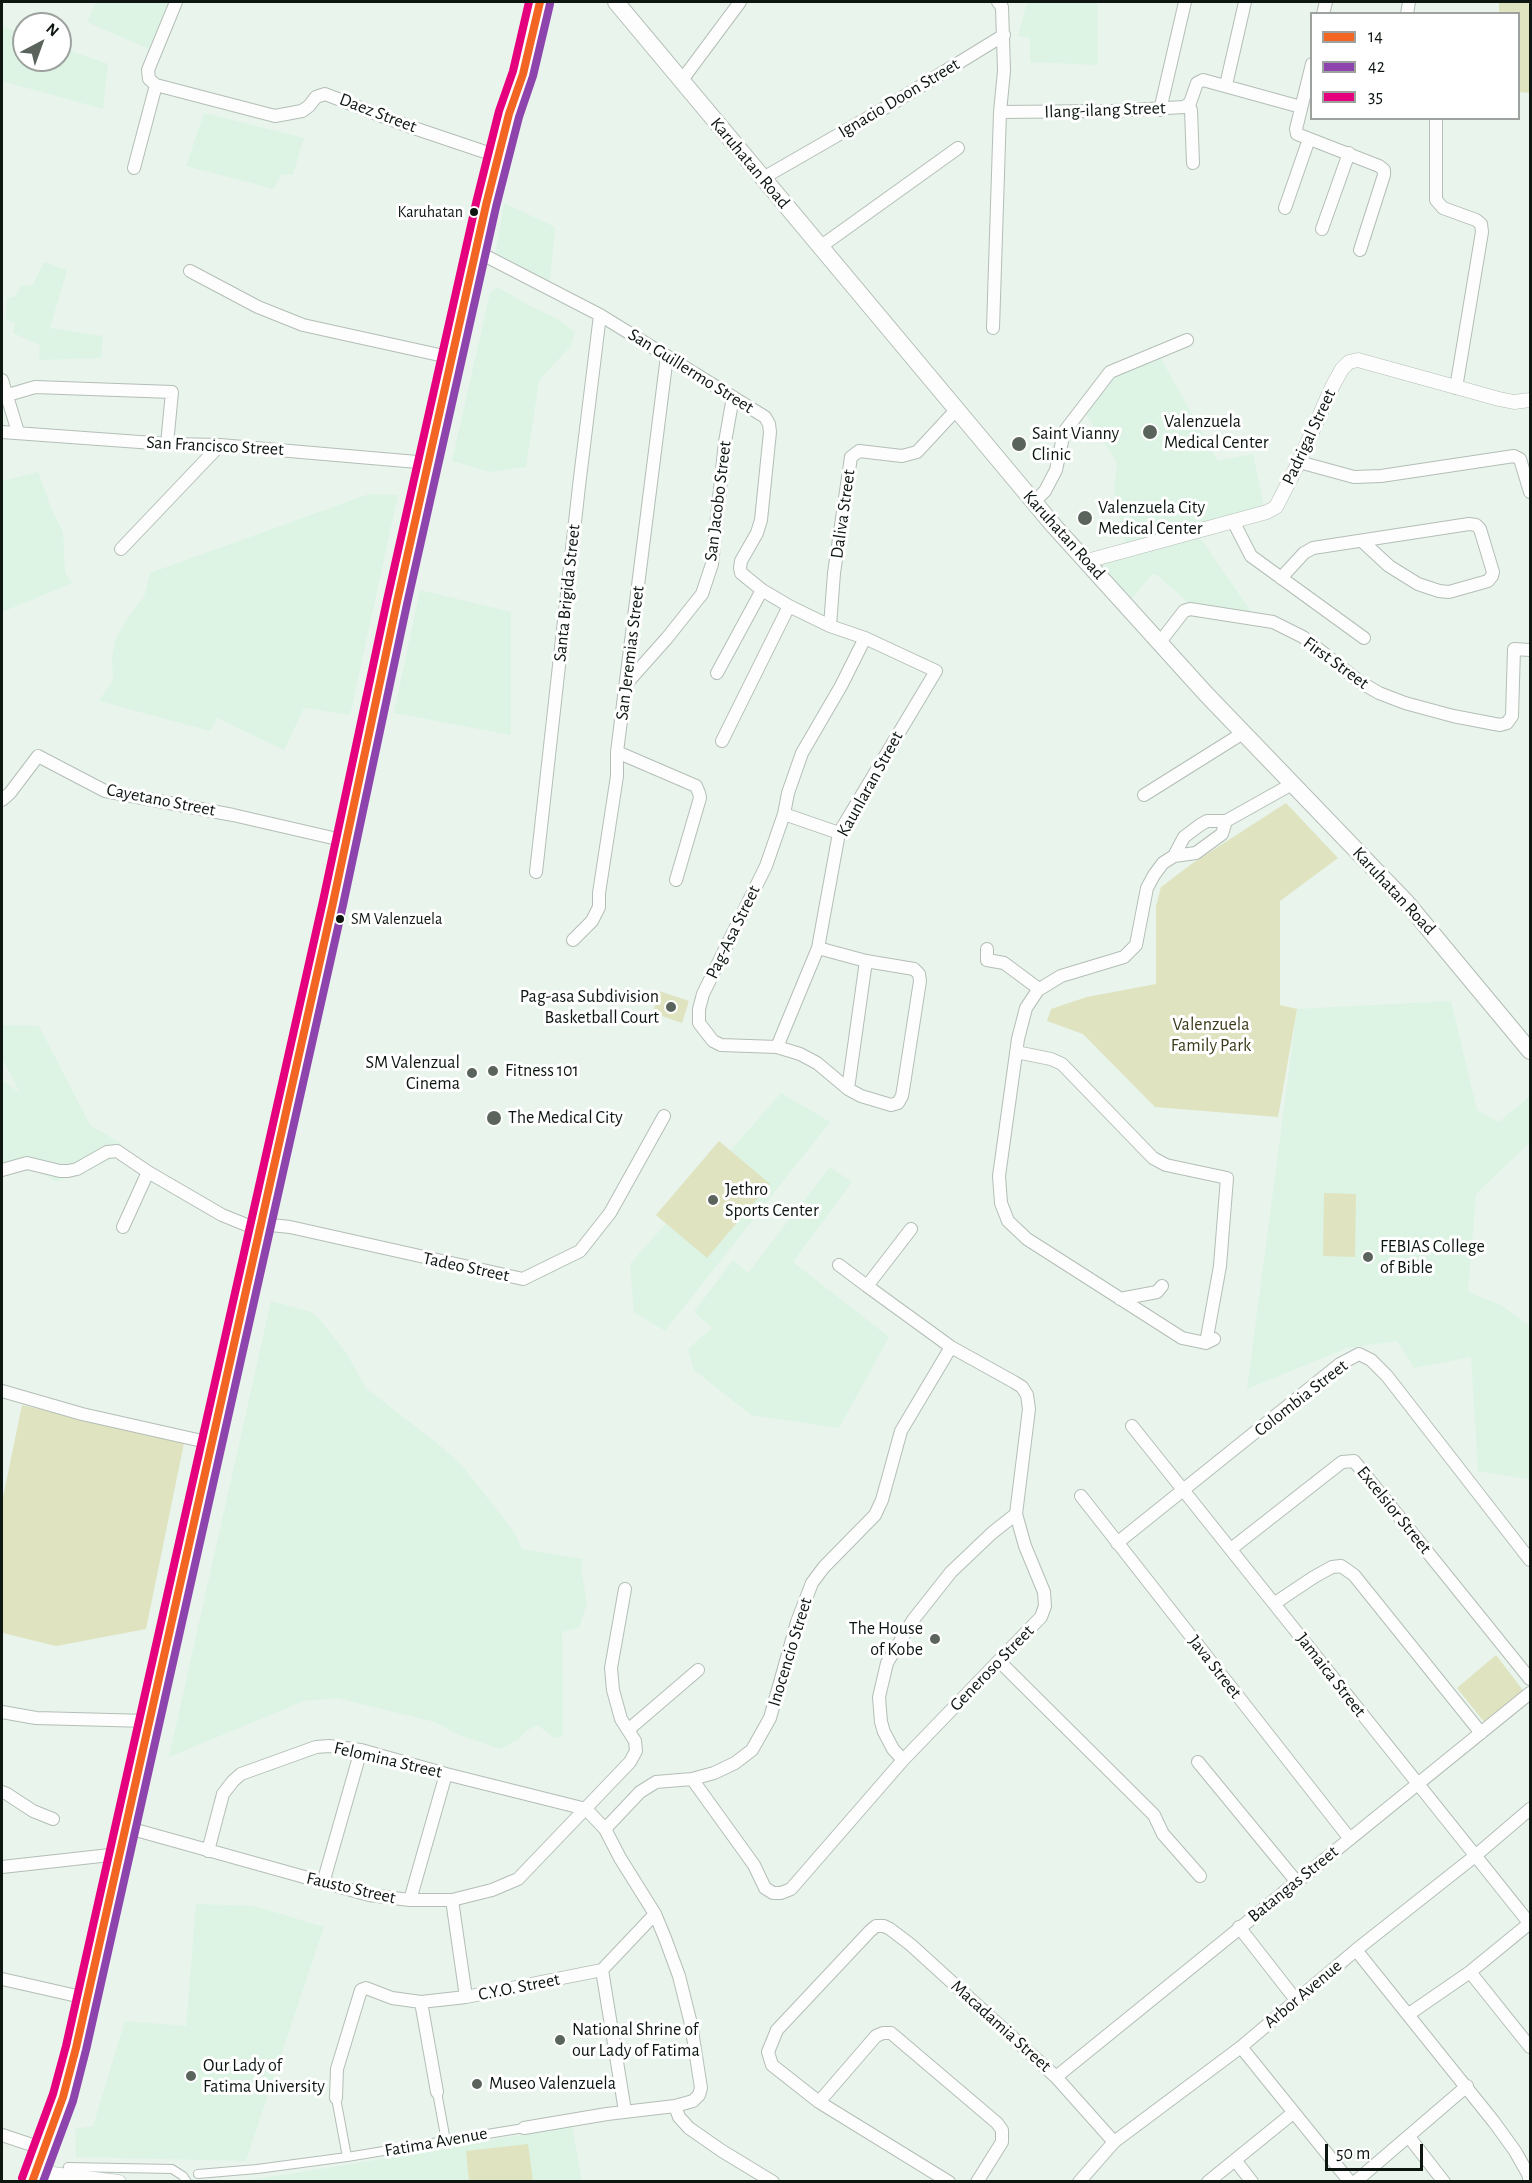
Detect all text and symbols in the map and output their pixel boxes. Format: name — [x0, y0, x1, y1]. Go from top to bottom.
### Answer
north arrow — [12, 12, 72, 72]
legend — [1310, 12, 1520, 120]
text: N — [43, 20, 62, 40]
text: 14 — [1368, 28, 1383, 46]
street label: Ignacio Doon Street — [834, 53, 964, 143]
text: 42 — [1368, 58, 1385, 76]
street label: Daez Street — [336, 88, 420, 138]
text: 35 — [1368, 88, 1383, 106]
street label: Ilang-ilang Street — [1044, 97, 1166, 123]
street label: Karuhatan Road — [706, 113, 794, 213]
place label: Karuhatan — [398, 202, 463, 222]
marker: Karuhatan — [468, 206, 480, 218]
street label: San Guillermo Street — [624, 324, 758, 418]
street label: Padrigal Street — [1277, 386, 1341, 488]
place label: Valenzuela Medical Center — [1164, 411, 1268, 454]
place label: Saint Vianny Clinic — [1032, 423, 1119, 466]
marker: Valenzuela Medical Center — [1141, 423, 1159, 441]
street label: San Francisco Street — [146, 432, 284, 460]
marker: Saint Vianny Clinic — [1010, 435, 1028, 453]
street label: San Jacobo Street — [700, 440, 736, 562]
street label: Daliva Street — [826, 468, 860, 560]
street label: Karuhatan Road — [1018, 486, 1110, 584]
place label: Valenzuela City Medical Center — [1098, 497, 1205, 540]
marker: Valenzuela City Medical Center — [1076, 509, 1094, 527]
street label: Santa Brigida Street — [549, 523, 585, 663]
street label: San Jeremias Street — [611, 585, 649, 721]
street label: First Street — [1299, 632, 1373, 694]
street label: Kaunlaran Street — [832, 727, 908, 841]
street label: Cayetano Street — [105, 779, 217, 821]
street label: Karuhatan Road — [1348, 843, 1440, 939]
street label: Pag-Asa Street — [701, 882, 765, 982]
place label: SM Valenzuela — [351, 909, 442, 929]
marker: SM Valenzuela — [334, 913, 346, 925]
place label: Pag-asa Subdivision Basketball Court — [520, 986, 659, 1028]
marker: Pag-asa Subdivision Basketball Court — [664, 1000, 678, 1014]
park label: Valenzuela Family Park — [1171, 1014, 1251, 1056]
place label: SM Valenzual Cinema — [365, 1052, 460, 1094]
place label: Fitness 101 — [505, 1060, 579, 1082]
marker: Fitness 101 — [486, 1064, 500, 1078]
marker: SM Valenzual Cinema — [465, 1066, 479, 1080]
place label: The Medical City — [508, 1107, 623, 1129]
marker: The Medical City — [485, 1109, 503, 1127]
place label: Jethro Sports Center — [725, 1179, 819, 1222]
marker: Jethro Sports Center — [706, 1193, 720, 1207]
place label: FEBIAS College of Bible — [1380, 1236, 1485, 1278]
street label: Tadeo Street — [421, 1247, 511, 1287]
marker: FEBIAS College of Bible — [1361, 1250, 1375, 1264]
street label: Colombia Street — [1250, 1355, 1352, 1441]
street label: Excelsior Street — [1352, 1462, 1436, 1558]
street label: Inocencio Street — [763, 1595, 817, 1709]
place label: The House of Kobe — [849, 1618, 923, 1660]
street label: Generoso Street — [945, 1620, 1039, 1716]
street label: Jamaica Street — [1291, 1629, 1371, 1721]
street label: Java Street — [1184, 1631, 1246, 1703]
marker: The House of Kobe — [928, 1632, 942, 1646]
street label: Felomina Street — [332, 1737, 444, 1783]
street label: Batangas Street — [1243, 1841, 1343, 1927]
street label: Fausto Street — [304, 1867, 398, 1909]
street label: Arbor Avenue — [1260, 1955, 1346, 2033]
street label: C.Y.O. Street — [476, 1969, 562, 2005]
street label: Macadamia Street — [946, 1975, 1056, 2077]
place label: National Shrine of our Lady of Fatima — [572, 2019, 700, 2062]
marker: National Shrine of our Lady of Fatima — [553, 2033, 567, 2047]
place label: Our Lady of Fatima University — [203, 2055, 325, 2098]
marker: Our Lady of Fatima University — [184, 2069, 198, 2083]
place label: Museo Valenzuela — [489, 2073, 616, 2095]
marker: Museo Valenzuela — [470, 2077, 484, 2091]
street label: Fatima Avenue — [383, 2122, 489, 2162]
scale bar — [1328, 2132, 1426, 2170]
text: 50 m — [1336, 2145, 1370, 2163]

